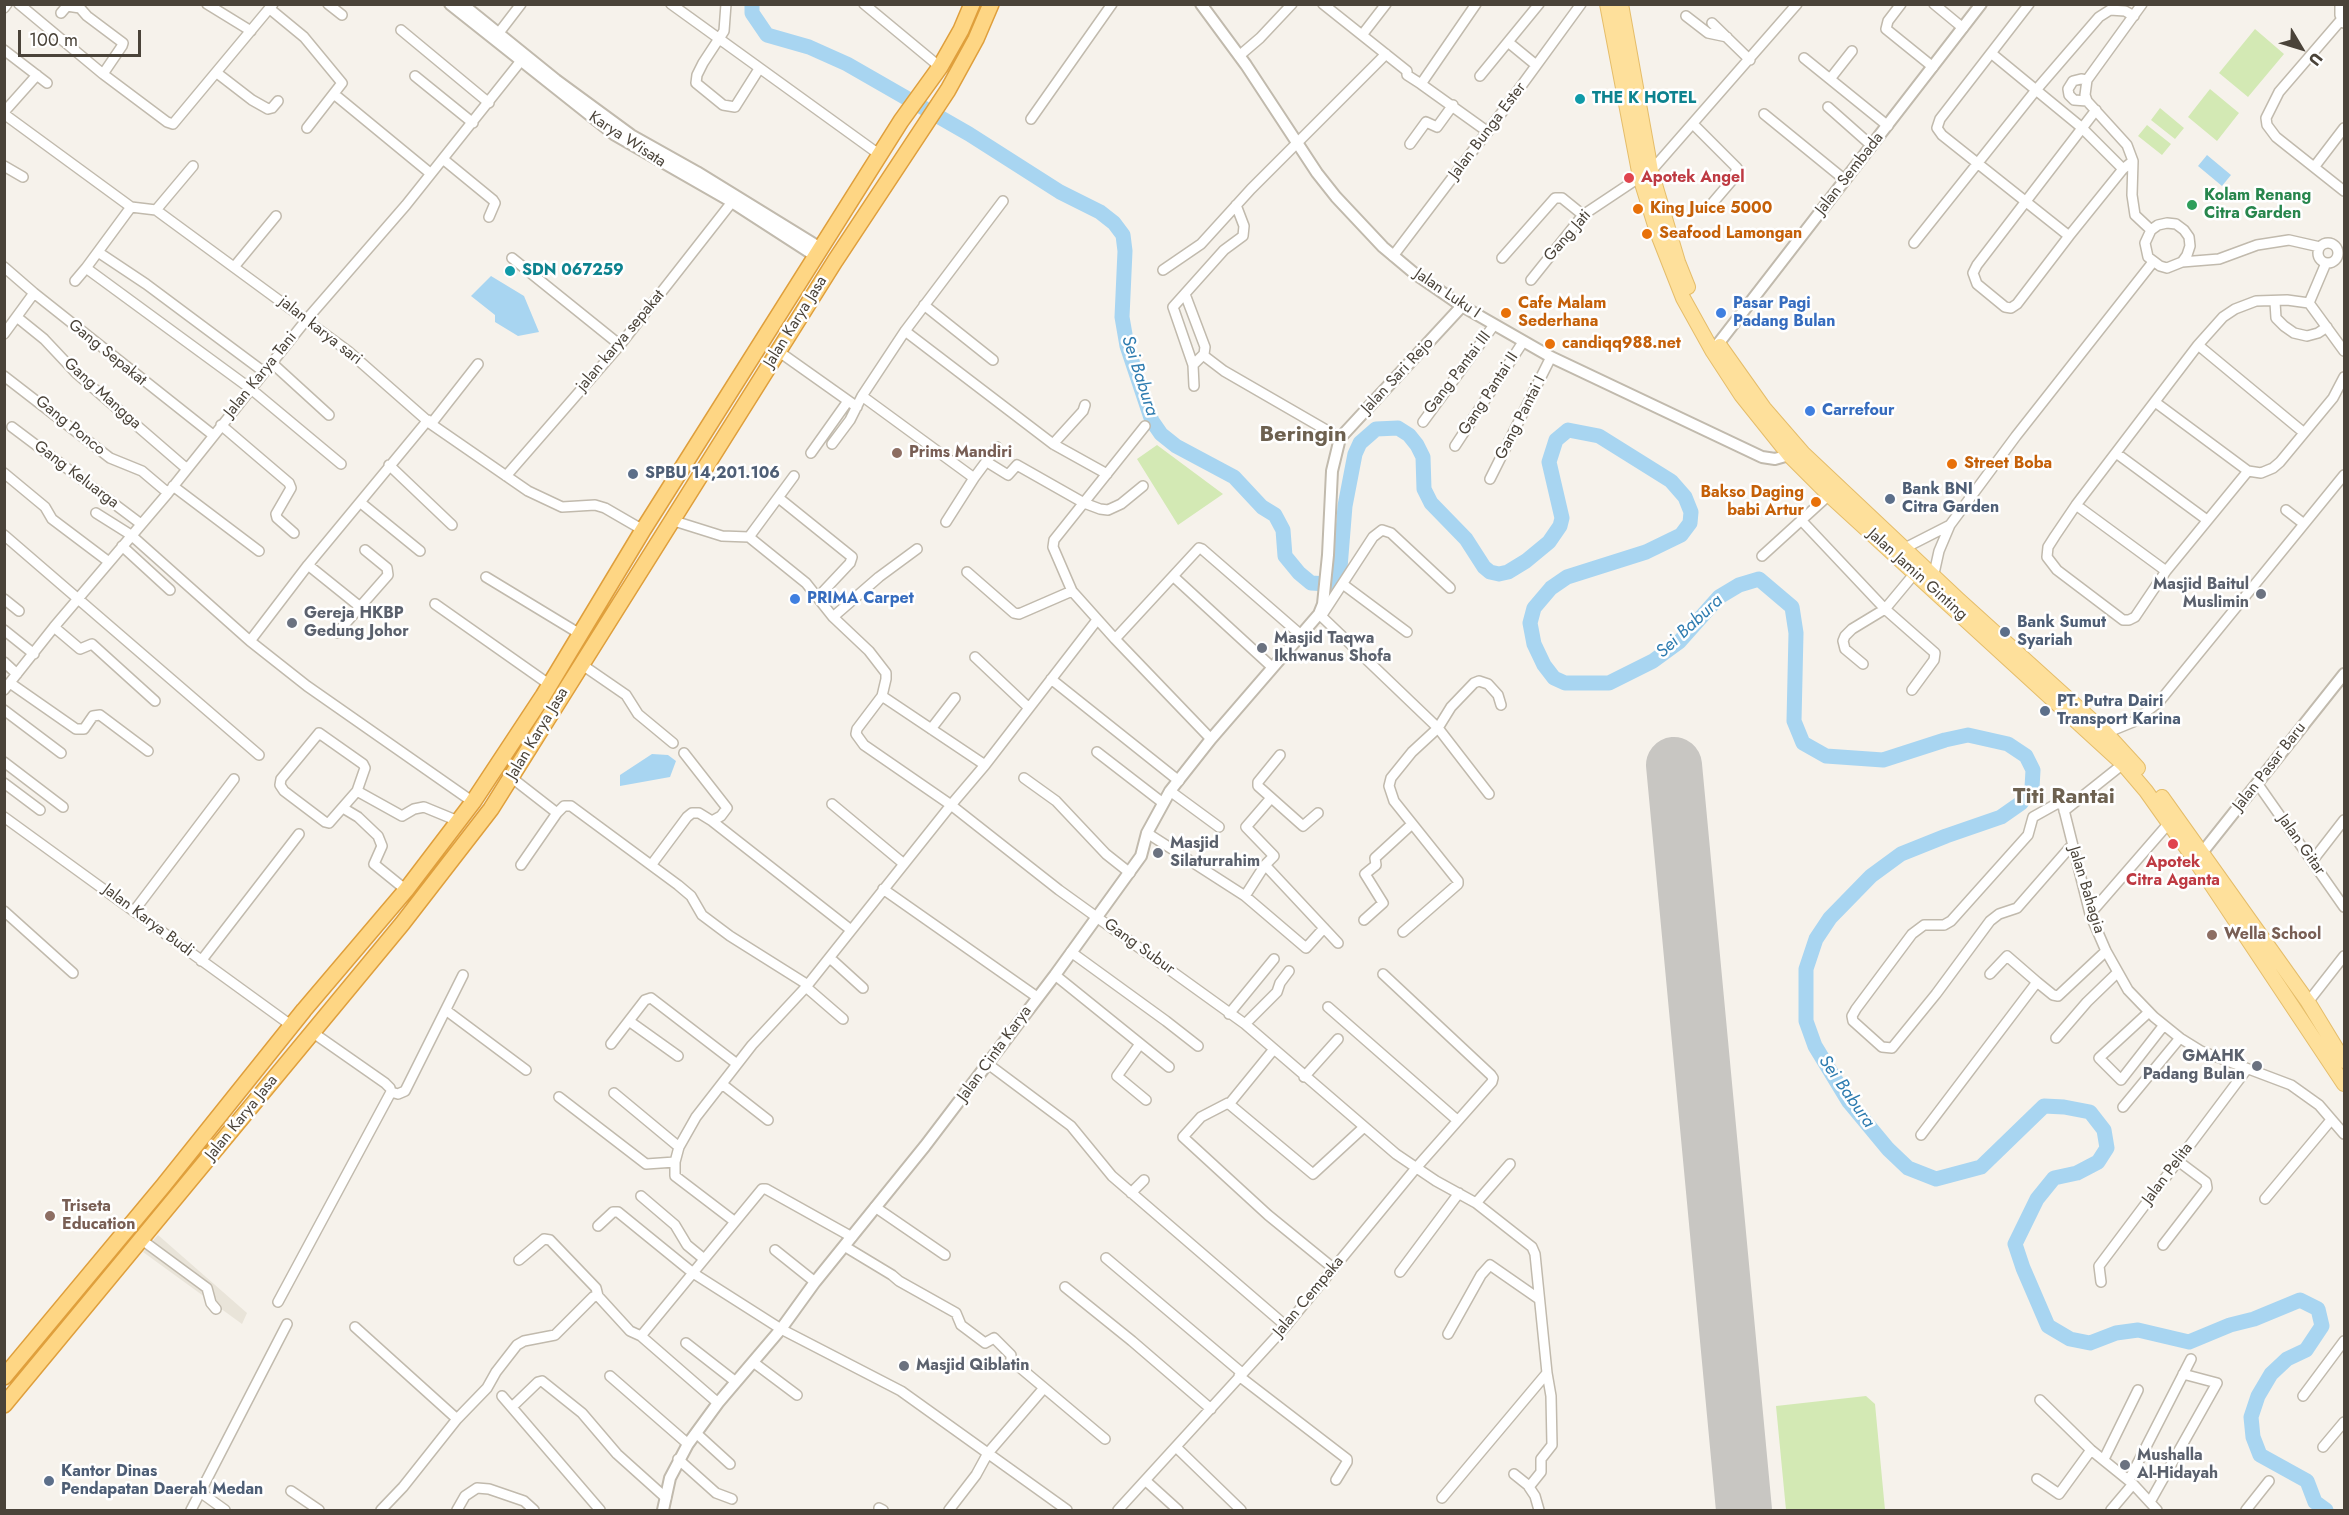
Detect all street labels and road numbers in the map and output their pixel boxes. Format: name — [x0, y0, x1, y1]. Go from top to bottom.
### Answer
street label: Jalan Bunga Ester — [1445, 79, 1531, 183]
street label: Karya Wisata — [585, 108, 669, 172]
street label: Jalan Sembada — [1812, 129, 1888, 219]
street label: Gang Jati — [1540, 206, 1596, 266]
street label: Jalan Luku I — [1410, 265, 1484, 323]
street label: Jalan Karya Jasa — [760, 273, 832, 371]
street label: jalan karya sepakat — [573, 286, 669, 396]
street label: jalan karya sari — [275, 293, 365, 369]
street label: Gang Sepakat — [64, 316, 150, 390]
street label: Jalan Karya Tani — [221, 328, 301, 422]
street label: Gang Pantai III — [1421, 328, 1495, 418]
street label: Jalan Sari Rejo — [1358, 334, 1438, 418]
street label: Gang Pantai II — [1455, 349, 1523, 439]
street label: Gang Mangga — [59, 354, 145, 434]
street label: Gang Pantai I — [1492, 373, 1550, 463]
street label: Gang Ponco — [31, 392, 109, 460]
street label: Gang Keluarga — [30, 437, 122, 513]
street label: Jalan Jamin Ginting — [1863, 525, 1971, 625]
street label: Jalan Karya Jasa — [503, 684, 573, 784]
street label: Jalan Pasar Baru — [2229, 719, 2311, 815]
street label: Jalan Gitar — [2273, 811, 2329, 879]
street label: Jalan Bahagia — [2064, 844, 2108, 936]
street label: Jalan Karya Budi — [99, 881, 197, 961]
street label: Gang Subur — [1100, 915, 1178, 979]
street label: Jalan Cinta Karya — [954, 1002, 1036, 1106]
street label: Jalan Karya Jasa — [202, 1072, 282, 1164]
street label: Jalan Pelita — [2139, 1139, 2197, 1209]
street label: Jalan Cempaka — [1270, 1253, 1348, 1341]

